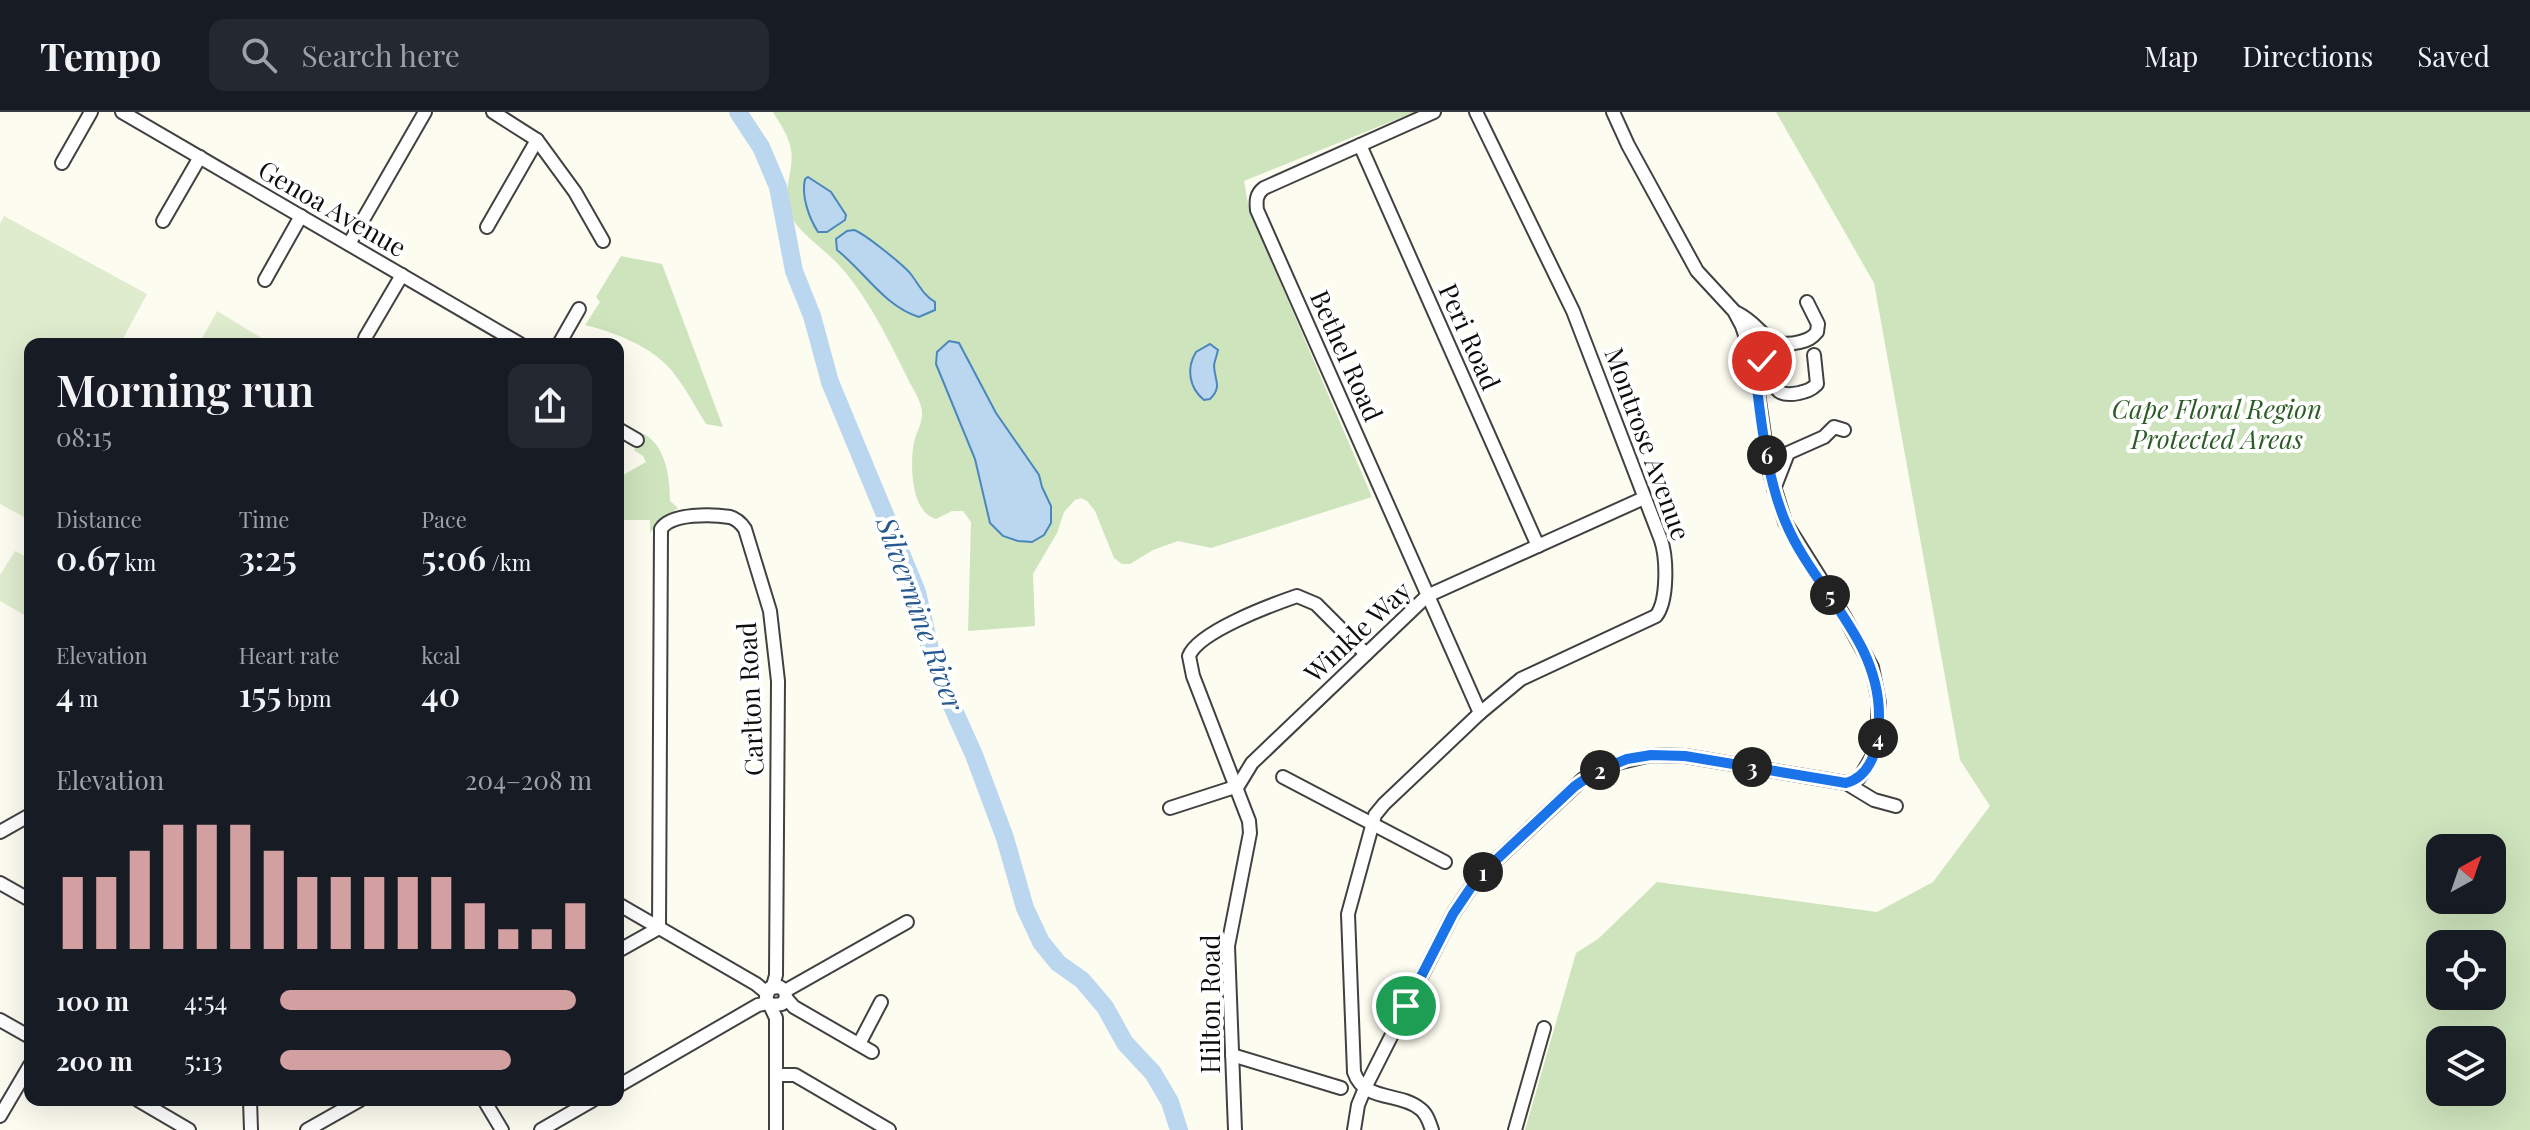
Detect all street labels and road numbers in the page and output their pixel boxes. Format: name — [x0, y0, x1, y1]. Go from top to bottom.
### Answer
street label: Genoa Avenue — [252, 151, 413, 264]
street label: Peri Road — [1431, 278, 1509, 395]
street label: Bethel Road — [1303, 284, 1392, 426]
street label: Montrose Avenue — [1597, 342, 1700, 545]
street label: Winkle Way — [1295, 573, 1418, 690]
street label: Carlton Road — [728, 621, 771, 777]
street label: Hilton Road — [1192, 934, 1227, 1074]

